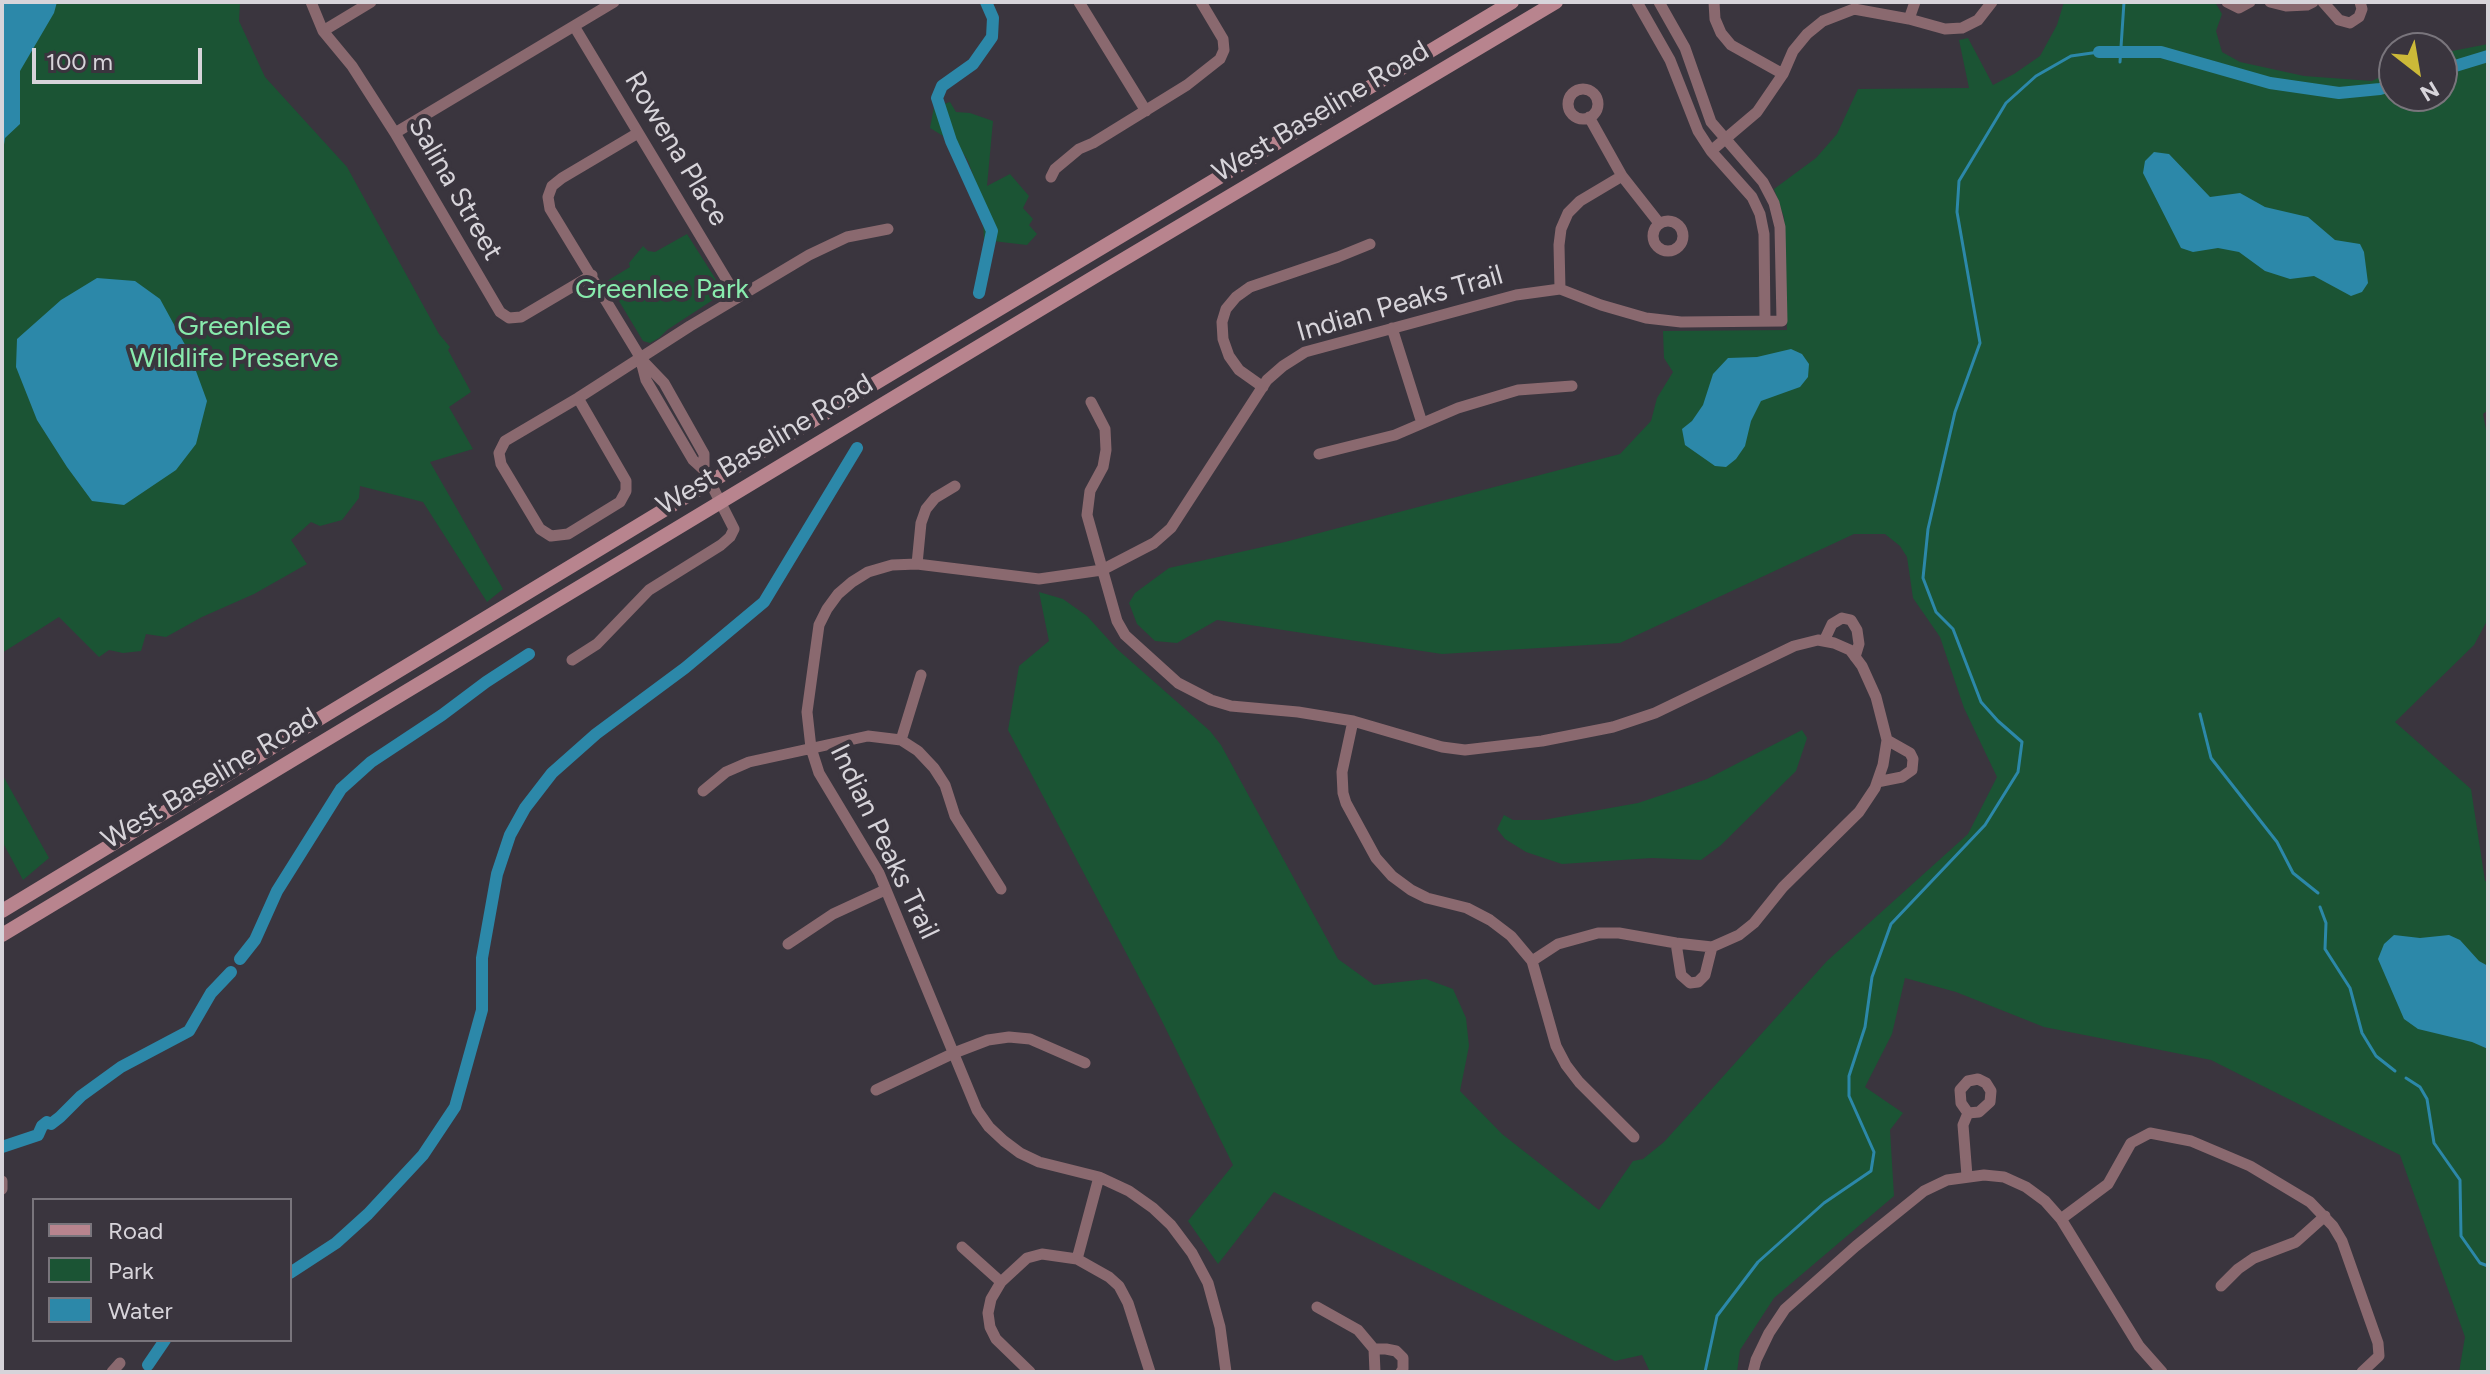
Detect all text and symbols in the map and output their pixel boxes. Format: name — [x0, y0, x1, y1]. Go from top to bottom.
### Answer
scale bar — [36, 32, 206, 82]
north arrow — [2378, 32, 2458, 112]
street label: West Baseline Road — [1207, 34, 1435, 190]
text: 100 m — [46, 47, 113, 76]
street label: Rowena Place — [617, 66, 735, 232]
text: N — [2415, 75, 2444, 107]
street label: Salina Street — [401, 112, 509, 266]
street label: Indian Peaks Trail — [1293, 259, 1507, 349]
park label: Greenlee Park — [575, 273, 749, 307]
park label: Greenlee Wildlife Preserve — [129, 310, 339, 376]
street label: West Baseline Road — [651, 367, 879, 523]
street label: West Baseline Road — [96, 701, 324, 857]
street label: Indian Peaks Trail — [822, 739, 946, 945]
legend — [32, 1198, 292, 1342]
text: Road — [108, 1216, 163, 1245]
text: Park — [108, 1256, 154, 1285]
text: Water — [108, 1296, 173, 1325]

